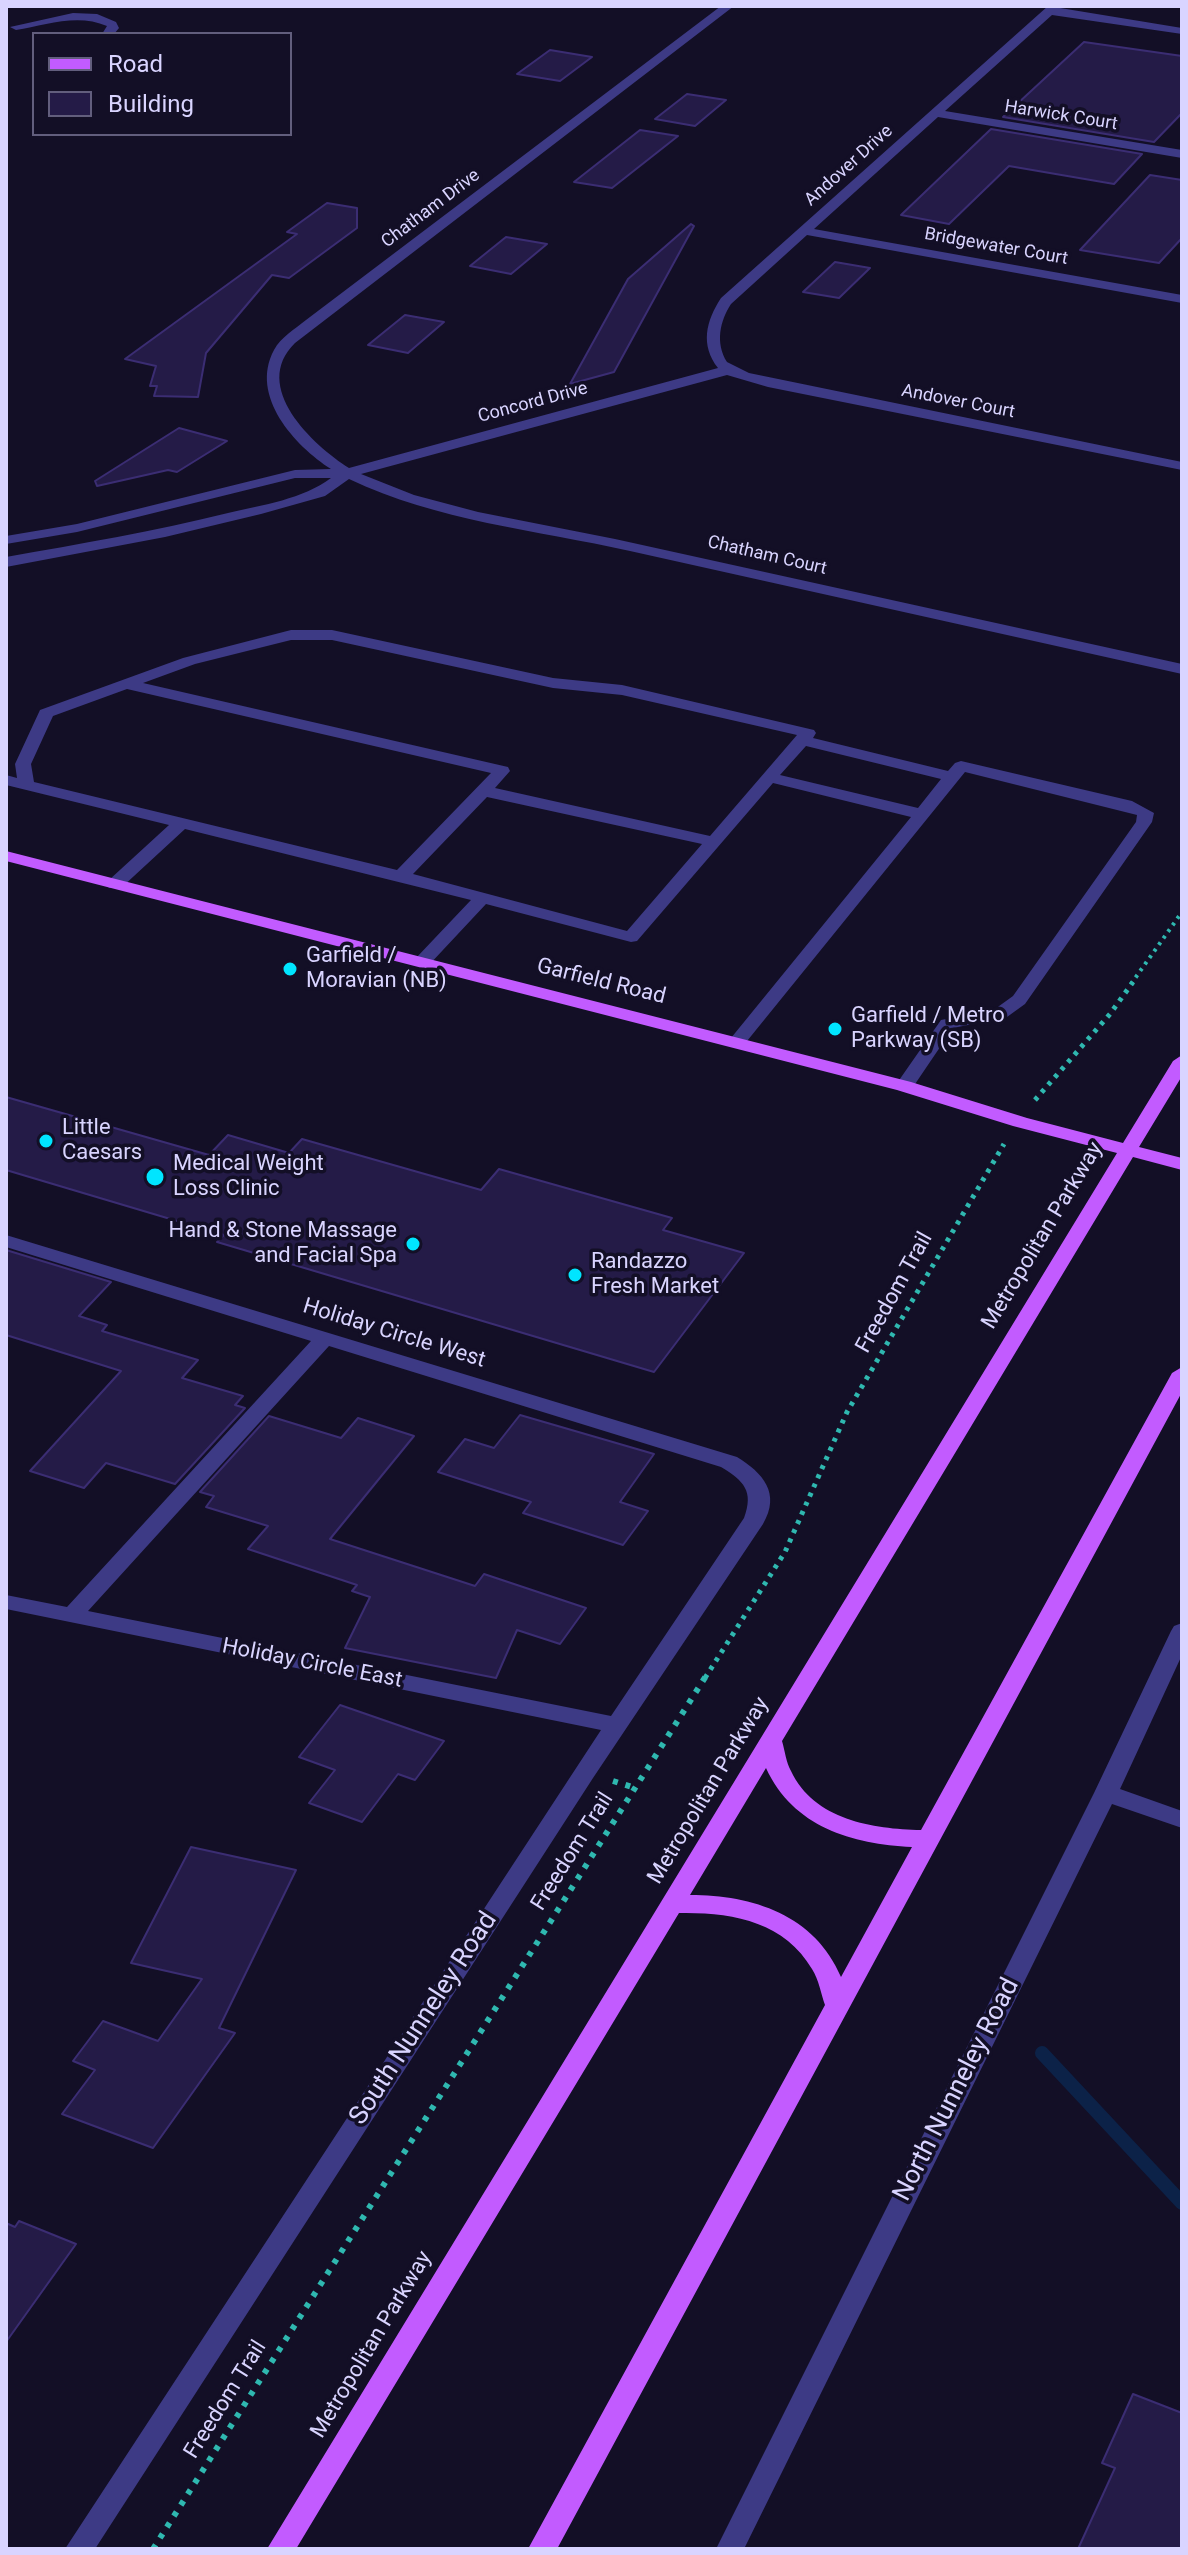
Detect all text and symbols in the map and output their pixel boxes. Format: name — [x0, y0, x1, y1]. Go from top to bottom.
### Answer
legend — [32, 32, 292, 136]
text: Road — [108, 50, 163, 78]
text: Building — [108, 90, 194, 118]
street label: Harwick Court — [1003, 96, 1119, 136]
street label: Andover Drive — [800, 121, 898, 211]
street label: Chatham Drive — [377, 165, 485, 253]
street label: Bridgewater Court — [923, 224, 1069, 270]
street label: Concord Drive — [476, 378, 590, 428]
street label: Andover Court — [899, 380, 1017, 424]
street label: Chatham Court — [705, 532, 829, 580]
place label: Garfield / Moravian (NB) — [306, 943, 447, 994]
street label: Garfield Road — [534, 953, 668, 1011]
marker: Garfield / Moravian (NB) — [281, 960, 299, 978]
place label: Garfield / Metro Parkway (SB) — [851, 1003, 1005, 1054]
marker: Garfield / Metro Parkway (SB) — [826, 1020, 844, 1038]
place label: Little Caesars — [62, 1115, 142, 1166]
marker: Little Caesars — [37, 1132, 55, 1150]
street label: Metropolitan Parkway — [977, 1138, 1109, 1334]
place label: Medical Weight Loss Clinic — [173, 1151, 324, 1202]
marker: Medical Weight Loss Clinic — [144, 1166, 166, 1188]
place label: Hand & Stone Massage and Facial Spa — [168, 1218, 397, 1270]
street label: Freedom Trail — [851, 1228, 939, 1358]
marker: Hand & Stone Massage and Facial Spa — [404, 1235, 422, 1253]
place label: Randazzo Fresh Market — [591, 1249, 719, 1300]
marker: Randazzo Fresh Market — [566, 1266, 584, 1284]
street label: Holiday Circle West — [300, 1294, 488, 1374]
street label: Holiday Circle East — [220, 1634, 404, 1694]
street label: Metropolitan Parkway — [643, 1693, 775, 1889]
street label: Freedom Trail — [526, 1788, 620, 1916]
street label: South Nunneley Road — [343, 1907, 505, 2131]
street label: North Nunneley Road — [887, 1973, 1027, 2207]
street label: Metropolitan Parkway — [306, 2247, 438, 2443]
street label: Freedom Trail — [179, 2336, 273, 2464]

